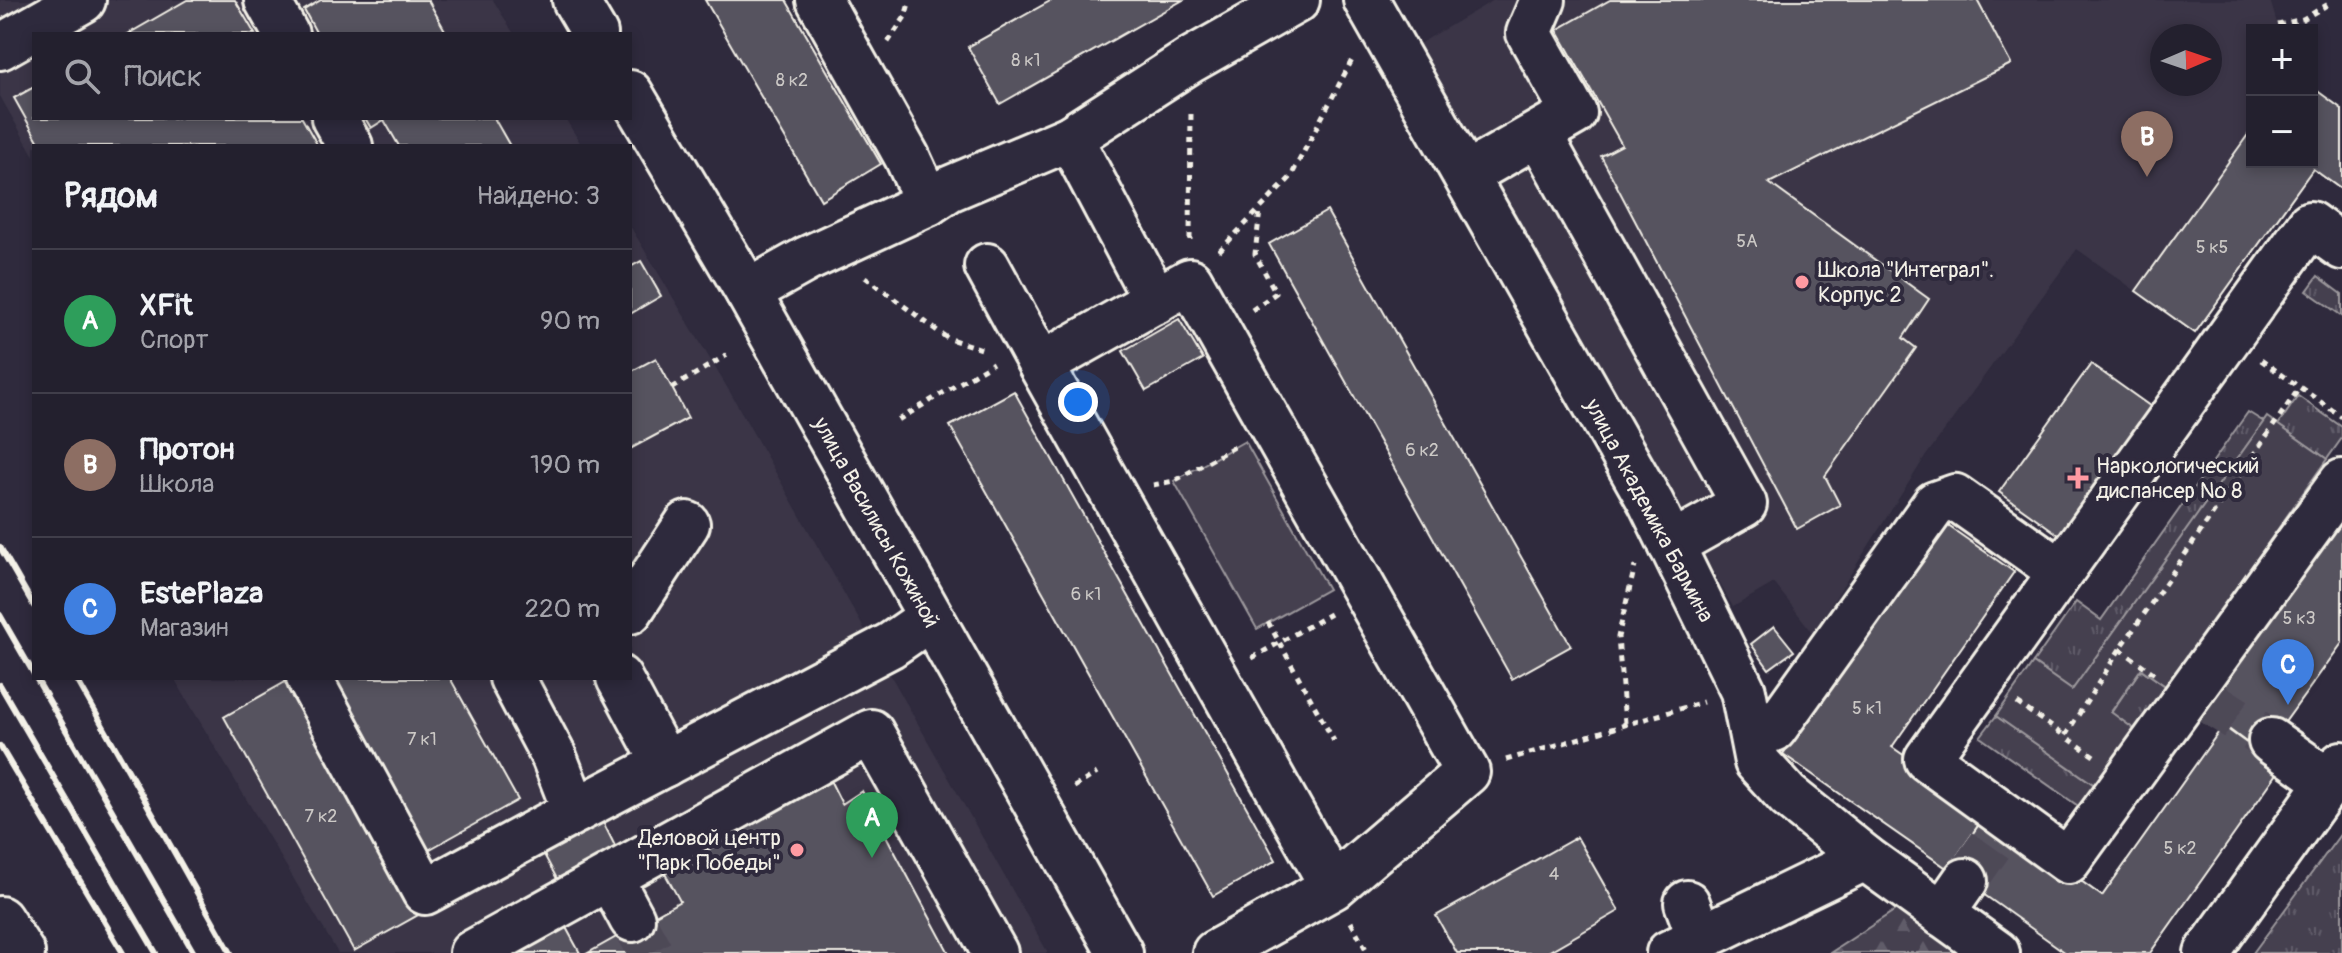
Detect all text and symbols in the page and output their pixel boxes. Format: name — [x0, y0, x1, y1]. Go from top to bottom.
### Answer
north arrow — [2150, 24, 2222, 96]
map controls — [2246, 24, 2318, 168]
button: + — [2246, 24, 2318, 96]
search box — [32, 32, 632, 120]
house number: 8 к1 — [1011, 49, 1041, 72]
icon: search — [60, 54, 104, 98]
text: Поиск — [124, 58, 202, 95]
house number: 8 к2 — [776, 69, 808, 92]
button: − — [2246, 96, 2318, 168]
pin: B — [2121, 111, 2173, 177]
text: Рядом — [64, 175, 158, 218]
text: Найдено: 3 — [477, 180, 600, 212]
house number: 5А — [1736, 230, 1758, 253]
house number: 5 к5 — [2196, 236, 2228, 259]
place label: Школа "Интеграл". Корпус 2 — [1818, 256, 1994, 309]
marker: Школа "Интеграл". Корпус 2 — [1793, 273, 1811, 291]
text: XFit — [140, 287, 193, 324]
text: A — [82, 305, 98, 337]
text: 90 m — [540, 305, 600, 337]
text: Спорт — [140, 324, 209, 356]
your location — [1058, 382, 1098, 422]
street label: улица Академика Бармина — [1578, 393, 1720, 627]
street label: улица Василисы Кожиной — [806, 411, 946, 633]
text: Протон — [140, 431, 234, 468]
house number: 6 к2 — [1405, 439, 1439, 462]
text: B — [83, 449, 97, 481]
text: 190 m — [530, 449, 600, 481]
place label: Наркологический диспансер № 8 — [2096, 452, 2259, 505]
marker: Наркологический диспансер № 8 — [2067, 467, 2089, 489]
text: Школа — [140, 468, 214, 500]
text: EstePlaza — [140, 575, 263, 612]
house number: 6 к1 — [1071, 583, 1101, 606]
text: C — [82, 593, 98, 625]
text: 220 m — [524, 593, 600, 625]
house number: 5 к3 — [2283, 607, 2316, 630]
text: Магазин — [140, 612, 229, 644]
pin: C — [2262, 639, 2314, 705]
house number: 5 к1 — [1852, 697, 1882, 720]
house number: 7 к1 — [407, 728, 437, 751]
pin: A — [846, 792, 898, 858]
house number: 7 к2 — [305, 805, 337, 828]
place label: Деловой центр "Парк Победы" — [637, 824, 781, 877]
house number: 5 к2 — [2163, 837, 2197, 860]
marker: Деловой центр "Парк Победы" — [788, 841, 806, 859]
house number: 4 — [1549, 863, 1560, 886]

